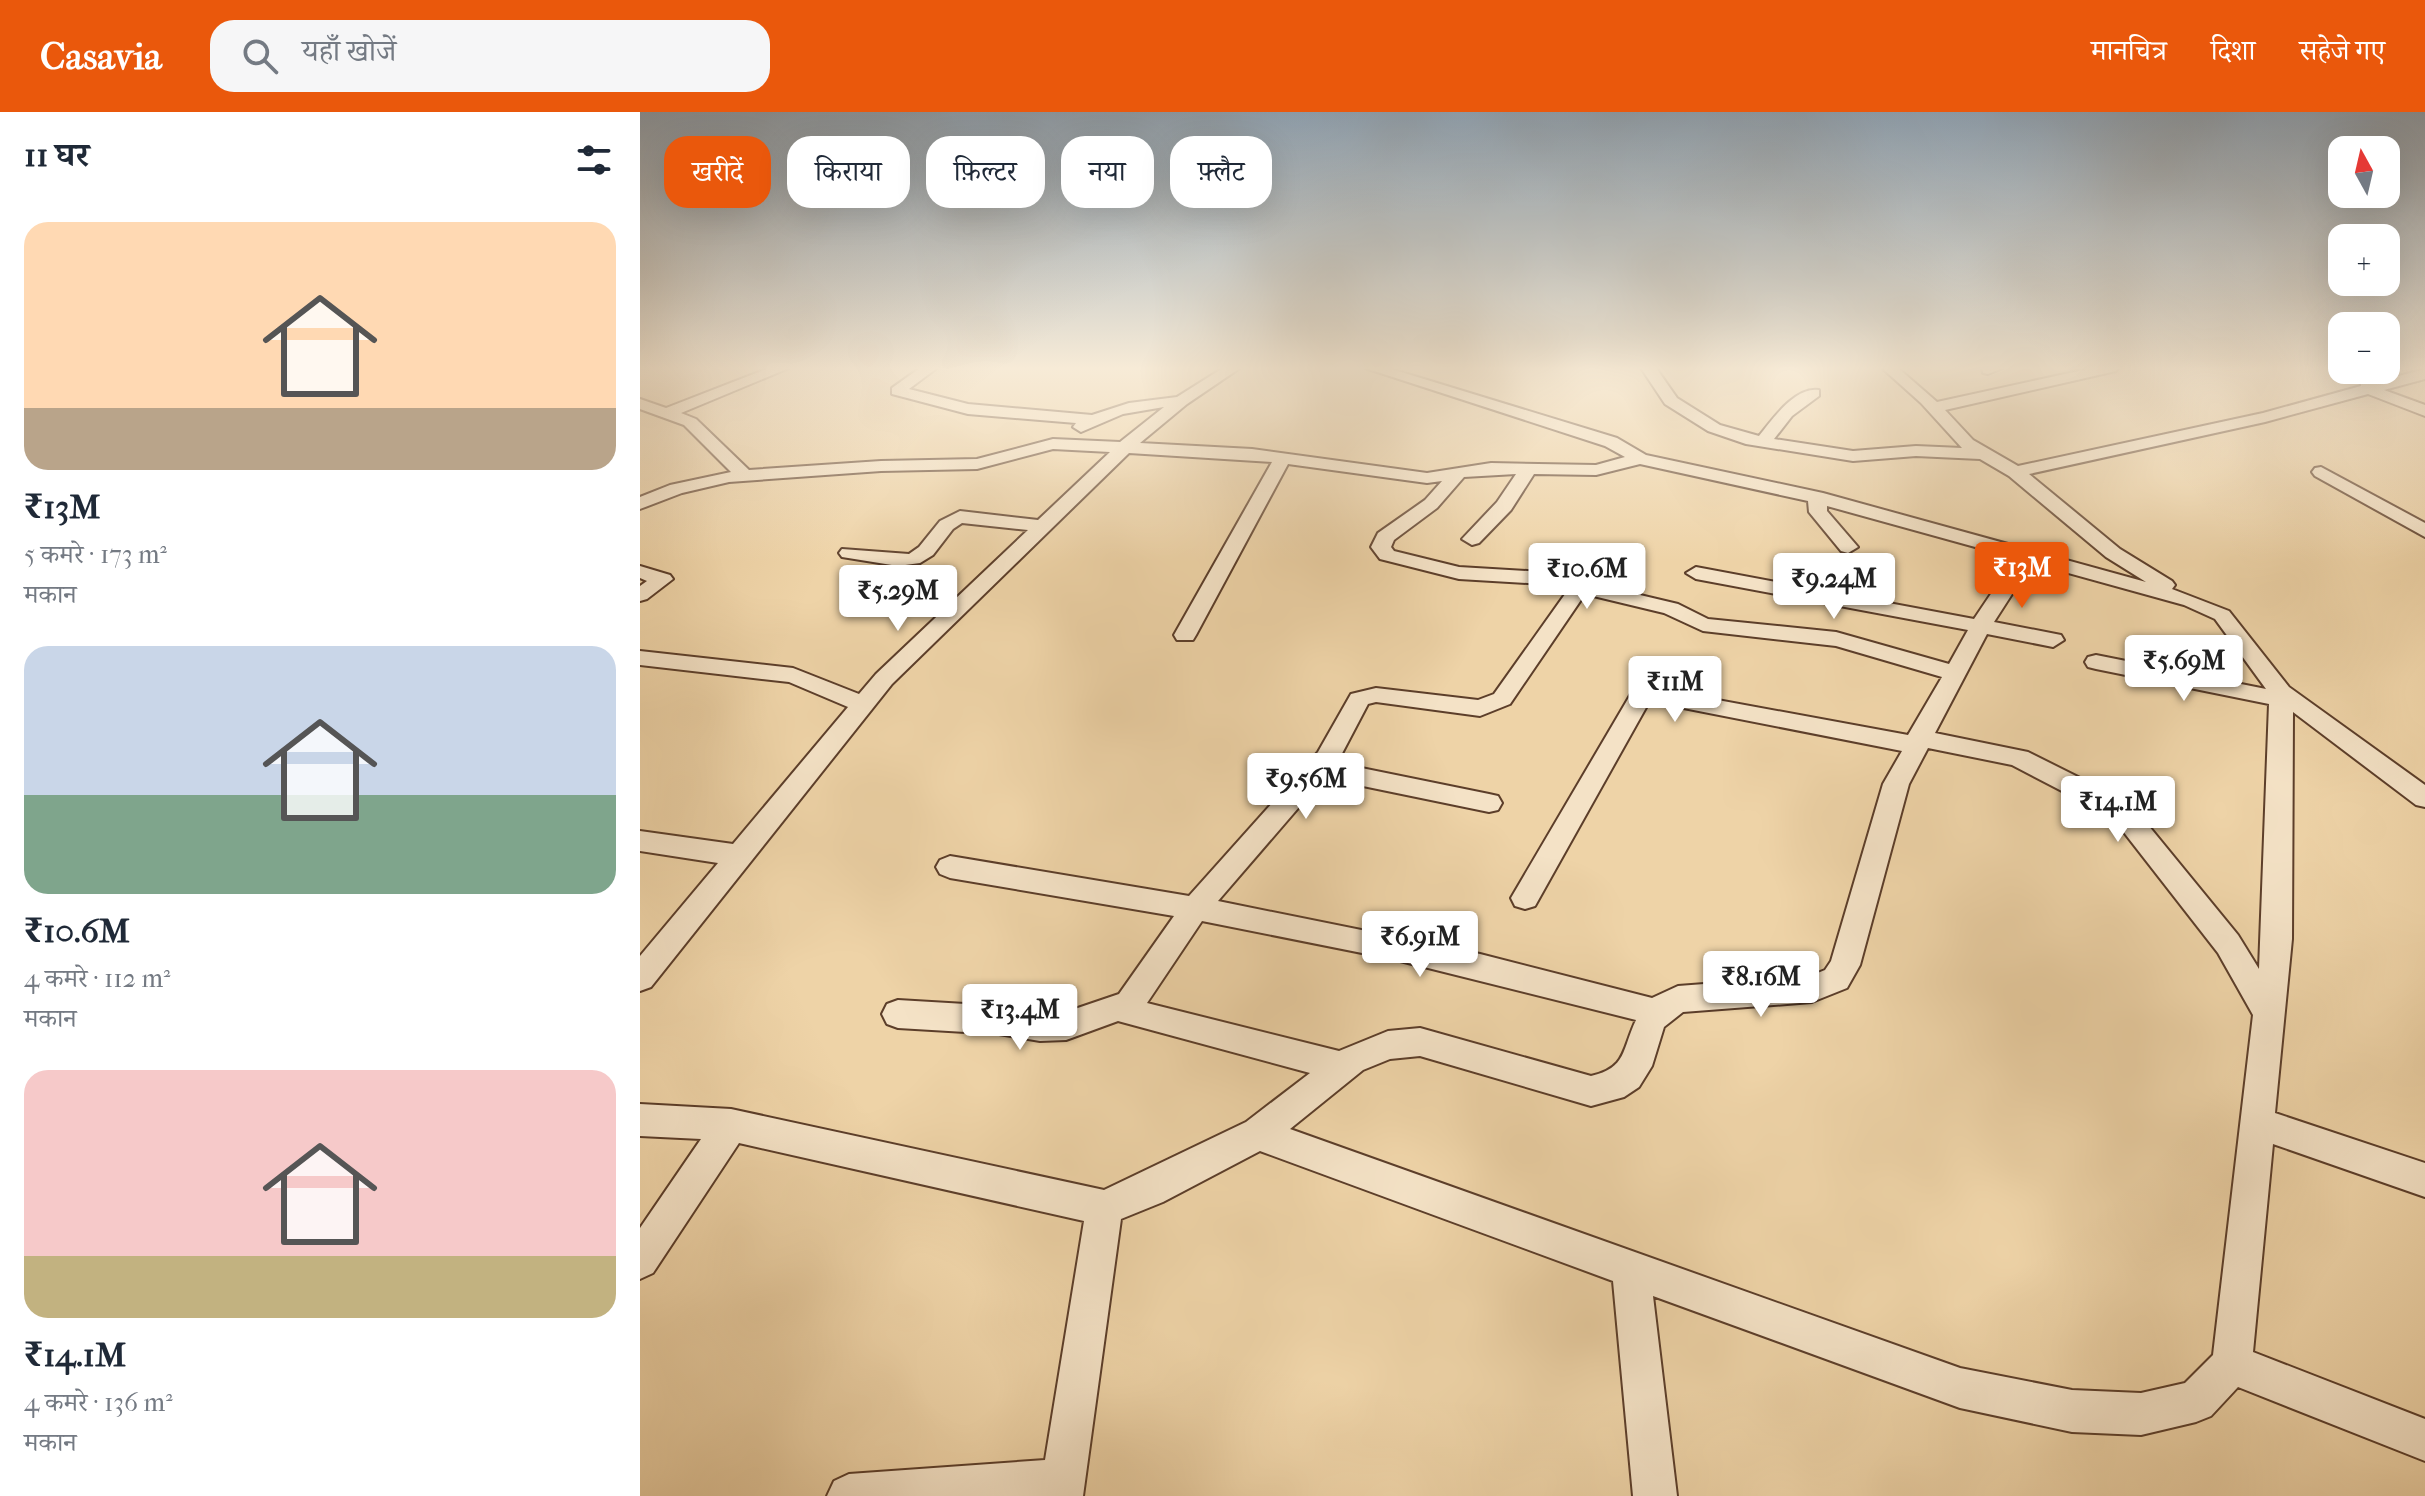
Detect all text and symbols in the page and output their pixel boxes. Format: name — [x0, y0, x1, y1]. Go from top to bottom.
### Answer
search box — [210, 20, 770, 92]
text: Casavia — [40, 34, 162, 79]
icon: search — [238, 34, 282, 78]
text: यहाँ खोजें — [302, 34, 396, 69]
text: मानचित्र — [2091, 34, 2167, 67]
text: दिशा — [2211, 34, 2255, 67]
text: सहेजे गए — [2299, 34, 2385, 67]
text: 11 घर — [24, 135, 89, 175]
chip: खरीदें — [664, 136, 771, 208]
chip: किराया — [787, 136, 910, 208]
chip: फ़िल्टर — [926, 136, 1045, 208]
chip: नया — [1061, 136, 1154, 208]
chip: फ़्लैट — [1170, 136, 1272, 208]
north arrow — [2328, 136, 2400, 208]
map controls — [2328, 136, 2400, 384]
icon: filters — [572, 138, 616, 182]
button: + — [2328, 224, 2400, 296]
icon: home — [248, 274, 392, 418]
button: − — [2328, 312, 2400, 384]
text: ₹13M — [24, 487, 100, 527]
text: 5 कमरे · 173 m² — [24, 539, 167, 570]
pin: ₹13M — [1975, 542, 2069, 610]
pin: ₹10.6M — [1522, 543, 1652, 611]
text: ₹13M — [1993, 552, 2051, 583]
text: ₹10.6M — [1546, 553, 1628, 584]
pin: ₹9.24M — [1769, 553, 1899, 621]
text: ₹9.24M — [1791, 563, 1877, 594]
pin: ₹5.29M — [833, 565, 963, 633]
text: ₹5.29M — [857, 575, 939, 606]
text: मकान — [24, 579, 77, 610]
pin: ₹5.69M — [2119, 635, 2249, 703]
text: ₹5.69M — [2143, 645, 2225, 676]
pin: ₹11M — [1628, 656, 1722, 724]
text: ₹11M — [1646, 666, 1704, 697]
icon: home — [248, 698, 392, 842]
pin: ₹9.56M — [1241, 753, 1371, 821]
text: ₹9.56M — [1265, 763, 1347, 794]
pin: ₹14.1M — [2053, 776, 2183, 844]
text: ₹14.1M — [2079, 786, 2157, 817]
text: ₹10.6M — [24, 911, 130, 951]
pin: ₹6.91M — [1355, 911, 1485, 979]
text: ₹6.91M — [1380, 921, 1460, 952]
pin: ₹8.16M — [1696, 951, 1826, 1019]
text: ₹8.16M — [1721, 961, 1801, 992]
text: 4 कमरे · 112 m² — [24, 963, 170, 994]
pin: ₹13.4M — [955, 984, 1085, 1052]
text: ₹13.4M — [980, 994, 1060, 1025]
text: मकान — [24, 1003, 77, 1034]
icon: home — [248, 1122, 392, 1266]
text: ₹14.1M — [24, 1335, 126, 1375]
text: 4 कमरे · 136 m² — [24, 1387, 173, 1418]
text: मकान — [24, 1427, 77, 1458]

